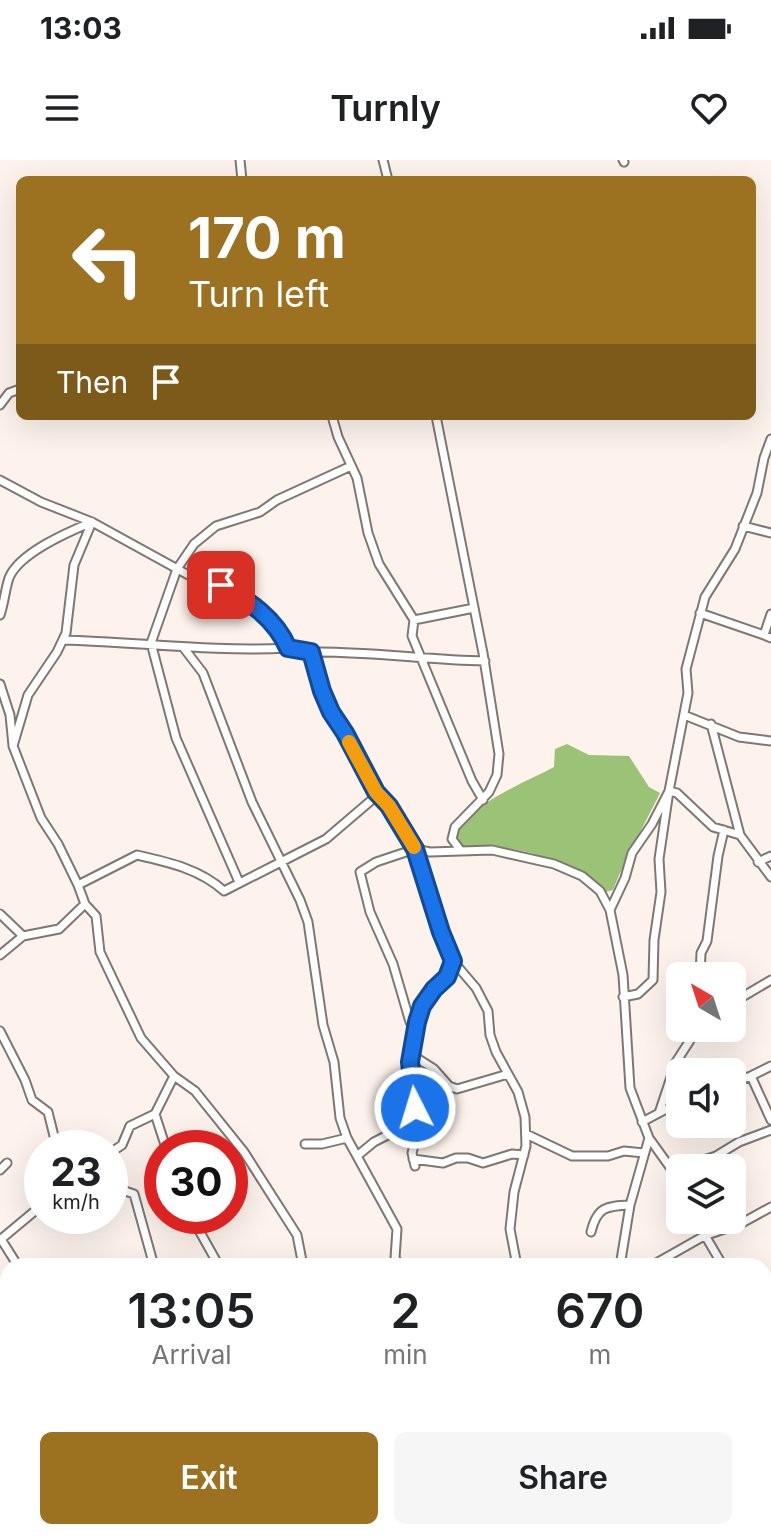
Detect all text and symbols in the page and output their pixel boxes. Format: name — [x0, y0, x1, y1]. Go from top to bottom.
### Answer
text: 13:03 — [40, 10, 122, 46]
icon: menu — [40, 86, 84, 130]
text: Turnly — [330, 86, 441, 130]
icon: heart — [687, 86, 731, 130]
text: 170 m — [188, 204, 346, 272]
icon: left — [56, 208, 160, 312]
text: Turn left — [188, 272, 329, 316]
icon: arrive — [144, 360, 188, 404]
text: Then — [56, 364, 128, 400]
pin — [187, 551, 255, 619]
icon: arrive — [199, 563, 243, 607]
north arrow — [666, 962, 746, 1042]
map controls — [666, 962, 746, 1234]
button: sound — [666, 1058, 746, 1138]
position arrow — [373, 1066, 457, 1150]
speed limit sign: 30 — [144, 1130, 248, 1234]
text: 23 — [50, 1147, 102, 1196]
button: layers — [666, 1154, 746, 1234]
text: km/h — [52, 1190, 100, 1214]
text: 13:05 — [128, 1281, 256, 1340]
text: 2 — [390, 1281, 420, 1340]
text: 670 — [555, 1281, 644, 1340]
text: Arrival — [152, 1339, 232, 1370]
text: min — [383, 1339, 428, 1370]
text: m — [588, 1339, 611, 1370]
button: Exit — [40, 1432, 378, 1524]
button: Share — [394, 1432, 732, 1524]

